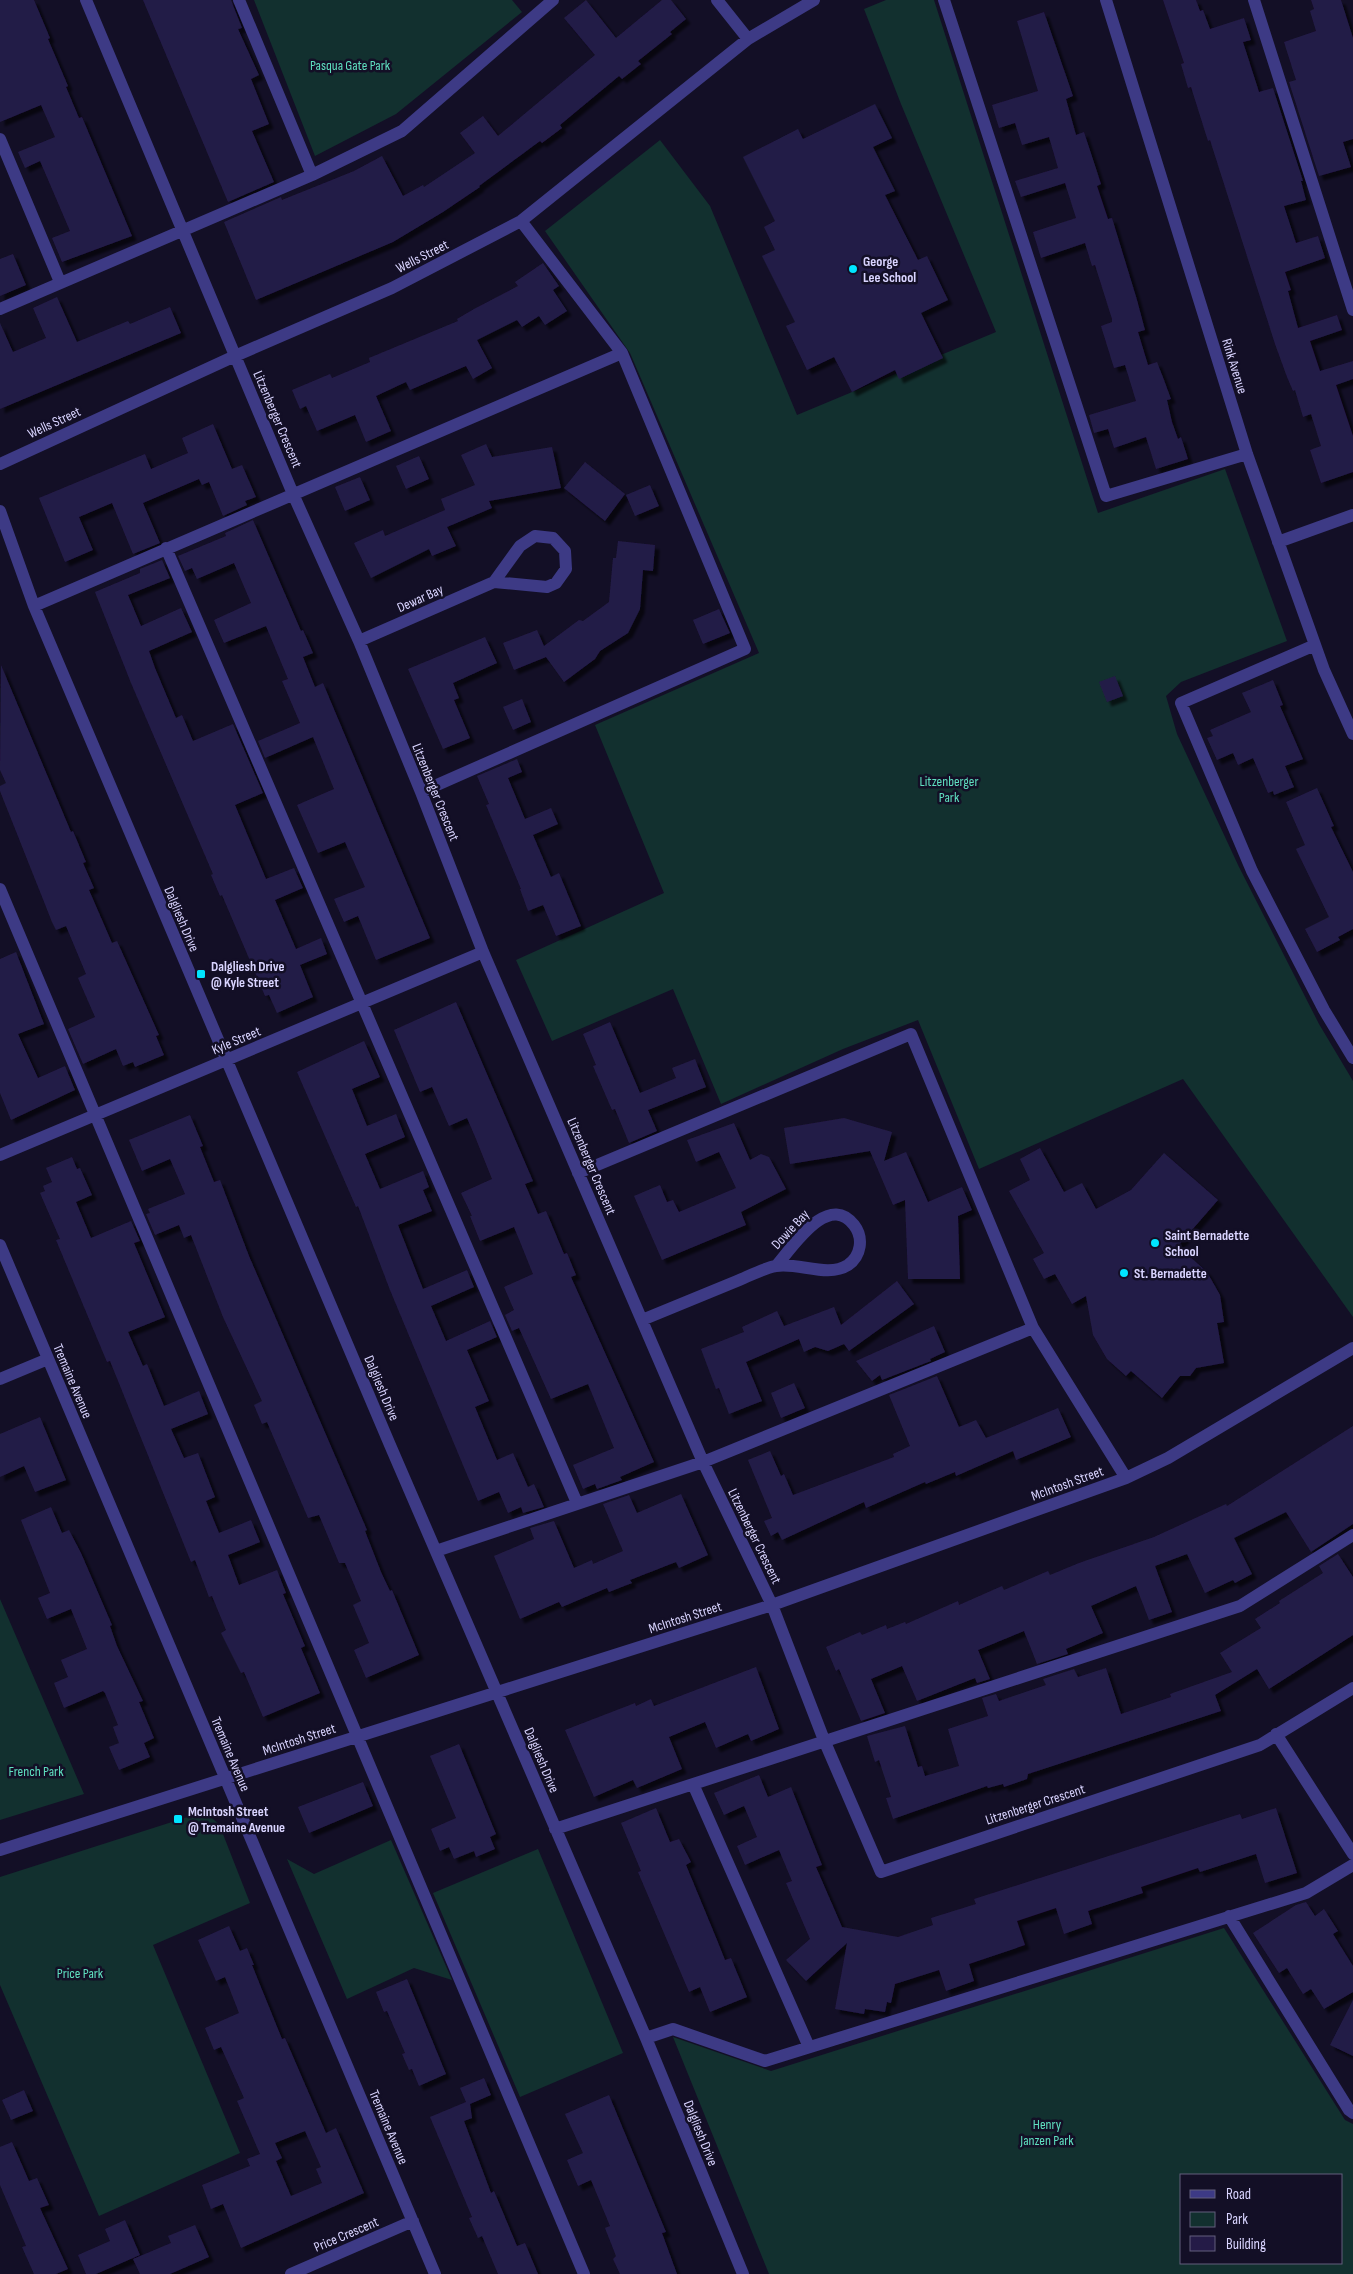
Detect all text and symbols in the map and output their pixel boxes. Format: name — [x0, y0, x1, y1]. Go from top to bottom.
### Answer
park label: Pasqua Gate Park — [310, 57, 391, 74]
street label: Wells Street — [393, 236, 451, 277]
place label: George Lee School — [863, 253, 916, 286]
marker: George Lee School — [847, 263, 859, 275]
street label: Rink Avenue — [1218, 336, 1251, 396]
street label: Litzenberger Crescent — [249, 368, 306, 470]
street label: Wells Street — [25, 403, 83, 442]
street label: Dewar Bay — [394, 581, 446, 616]
street label: Litzenberger Crescent — [408, 741, 463, 843]
park label: Litzenberger Park — [920, 773, 978, 806]
street label: Dalgliesh Drive — [160, 884, 203, 954]
place label: Dalgliesh Drive @ Kyle Street — [211, 958, 284, 991]
marker: Dalgliesh Drive @ Kyle Street — [195, 968, 207, 980]
street label: Kyle Street — [209, 1023, 263, 1058]
street label: Litzenberger Crescent — [563, 1115, 620, 1217]
street label: Dowie Bay — [768, 1206, 813, 1253]
place label: Saint Bernadette School — [1165, 1227, 1249, 1260]
marker: Saint Bernadette School — [1149, 1237, 1161, 1249]
place label: St. Bernadette — [1134, 1265, 1207, 1282]
marker: St. Bernadette — [1118, 1267, 1130, 1279]
street label: Tremaine Avenue — [49, 1341, 96, 1421]
street label: Dalgliesh Drive — [360, 1353, 403, 1423]
street label: McIntosh Street — [1029, 1463, 1106, 1504]
street label: Litzenberger Crescent — [724, 1486, 785, 1587]
street label: McIntosh Street — [647, 1598, 724, 1637]
street label: Tremaine Avenue — [207, 1714, 254, 1794]
street label: McIntosh Street — [261, 1720, 338, 1759]
street label: Dalgliesh Drive — [520, 1725, 563, 1795]
park label: French Park — [8, 1763, 64, 1780]
street label: Litzenberger Crescent — [983, 1780, 1087, 1829]
place label: McIntosh Street @ Tremaine Avenue — [188, 1803, 285, 1836]
marker: McIntosh Street @ Tremaine Avenue — [172, 1813, 184, 1825]
park label: Price Park — [57, 1965, 104, 1982]
street label: Tremaine Avenue — [365, 2087, 412, 2167]
street label: Dalgliesh Drive — [680, 2098, 721, 2168]
park label: Henry Janzen Park — [1019, 2116, 1074, 2149]
legend — [1180, 2174, 1343, 2264]
text: Road — [1226, 2185, 1251, 2204]
text: Park — [1226, 2210, 1248, 2229]
street label: Price Crescent — [311, 2213, 381, 2256]
text: Building — [1226, 2235, 1266, 2254]

